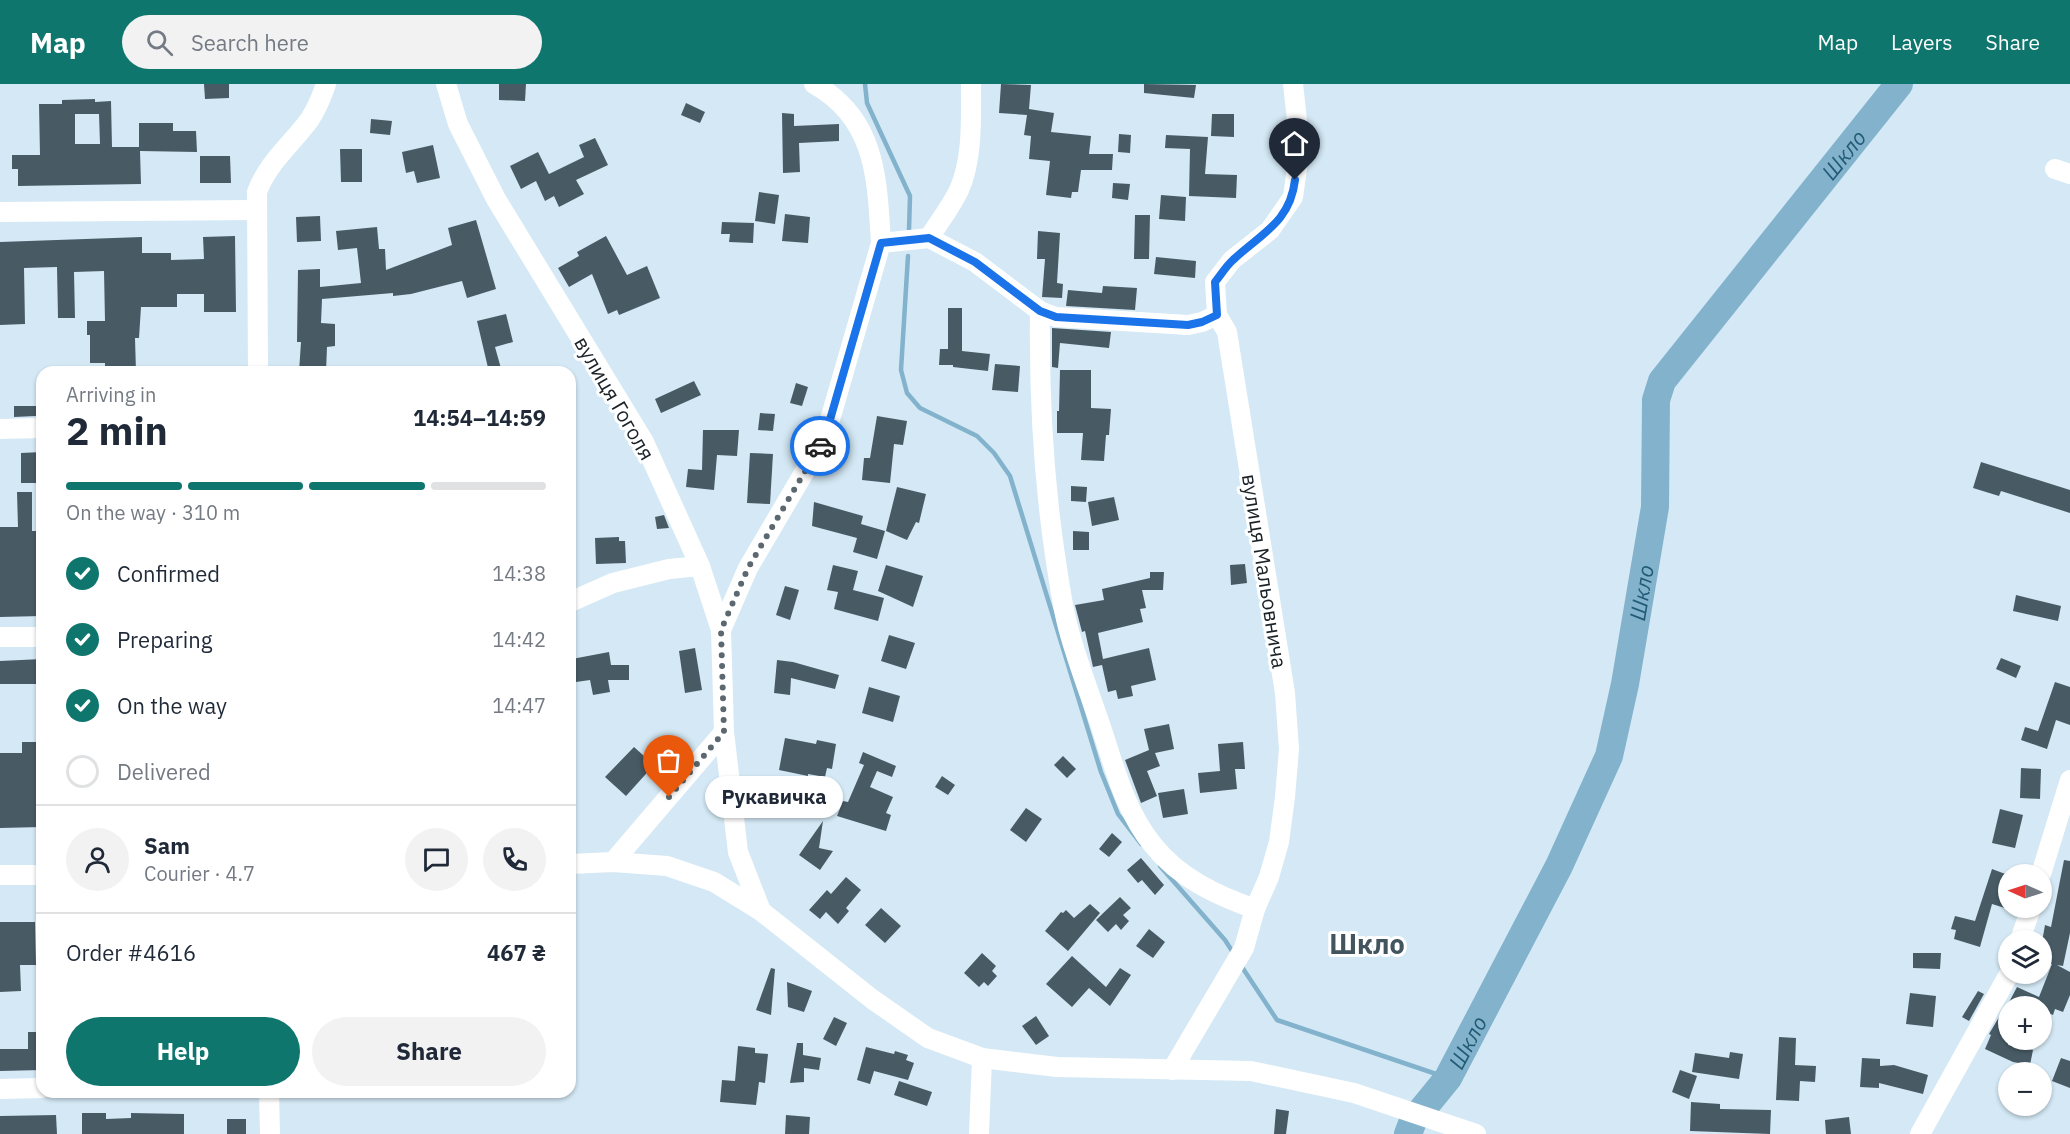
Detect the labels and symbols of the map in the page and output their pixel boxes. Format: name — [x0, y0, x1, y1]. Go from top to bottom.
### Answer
pin — [1269, 118, 1320, 180]
water label: Шкло — [1814, 123, 1872, 185]
street label: вулиця Гоголя — [568, 331, 662, 465]
courier — [790, 416, 850, 476]
street label: вулиця Мальовнича — [1236, 472, 1294, 670]
water label: Шкло — [1622, 562, 1659, 623]
pin — [643, 735, 694, 797]
callout: Рукавичка — [705, 776, 843, 818]
north arrow — [1998, 864, 2052, 918]
district label: Шкло — [1329, 926, 1405, 961]
water label: Шкло — [1441, 1010, 1493, 1074]

